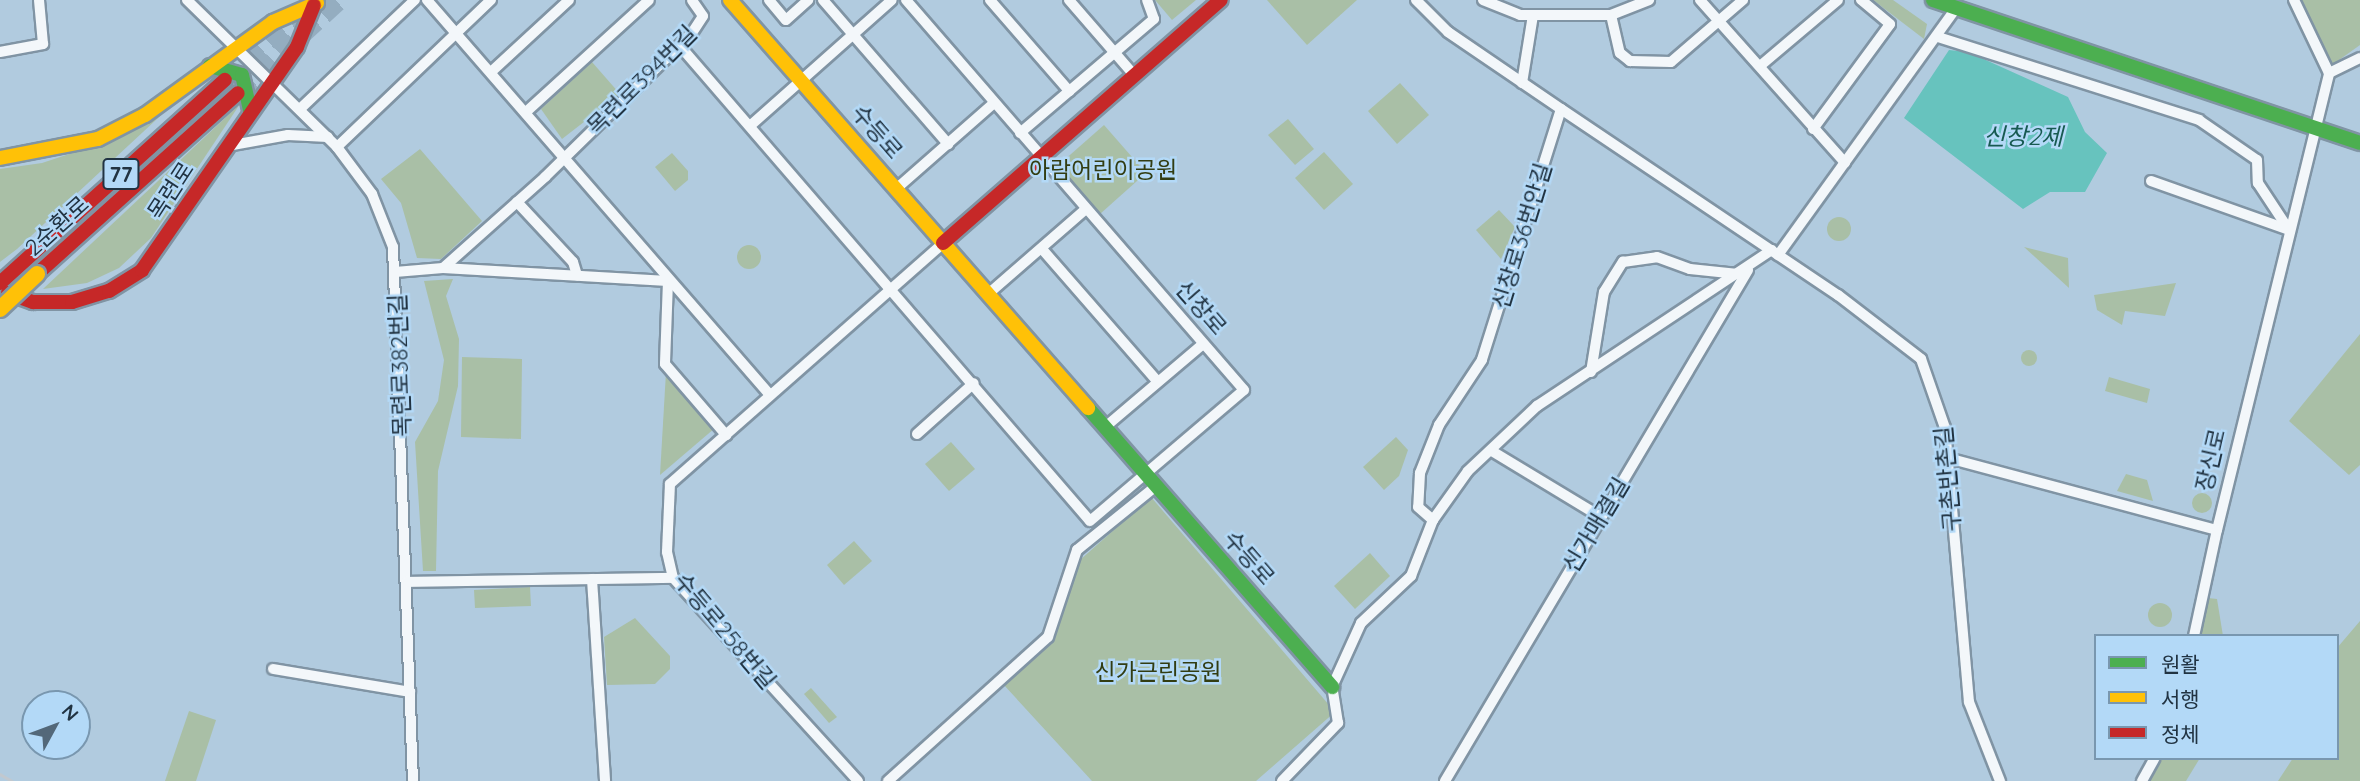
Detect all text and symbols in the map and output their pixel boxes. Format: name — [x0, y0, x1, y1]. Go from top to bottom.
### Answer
street label: 목련로394번길 — [582, 20, 702, 140]
street label: 수등로 — [846, 99, 908, 165]
water label: 신창2제 — [1983, 123, 2063, 151]
road number: 77 — [102, 156, 140, 192]
park label: 아람어린이공원 — [1029, 156, 1177, 184]
street label: 목련로 — [142, 157, 200, 225]
street label: 신창로36번안길 — [1487, 160, 1557, 312]
street label: 2순환로 — [19, 190, 95, 262]
street label: 신창로 — [1170, 275, 1232, 341]
street label: 목련로382번길 — [384, 293, 416, 437]
street label: 구촌반촌길 — [1930, 425, 1966, 533]
street label: 장신로 — [2190, 426, 2232, 494]
street label: 신가매결길 — [1557, 473, 1635, 577]
street label: 수등로 — [1218, 525, 1280, 591]
street label: 수등로258번길 — [668, 567, 782, 695]
legend — [2094, 634, 2339, 760]
text: 원활 — [2161, 651, 2200, 677]
park label: 신가근린공원 — [1095, 658, 1221, 686]
text: 서행 — [2161, 686, 2200, 712]
north arrow — [21, 690, 91, 760]
text: N — [57, 699, 84, 726]
text: 정체 — [2161, 721, 2200, 747]

